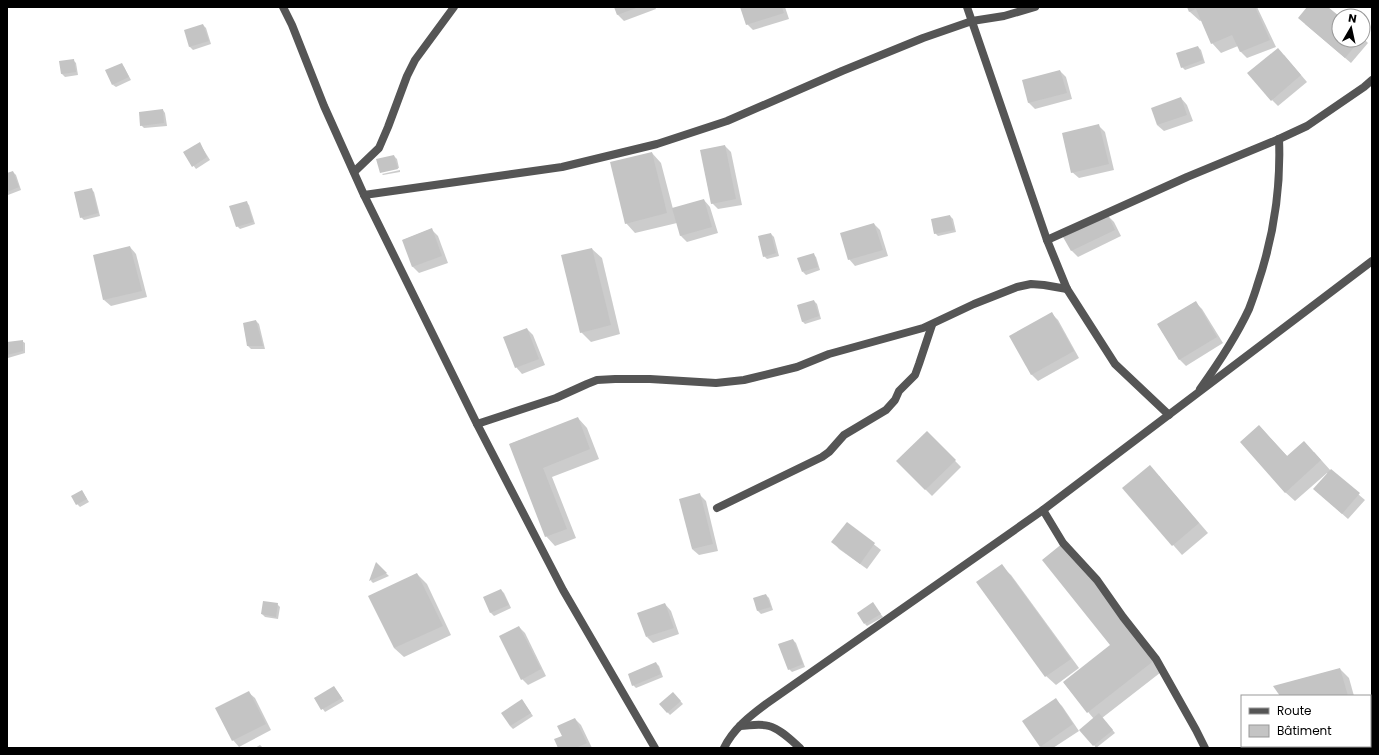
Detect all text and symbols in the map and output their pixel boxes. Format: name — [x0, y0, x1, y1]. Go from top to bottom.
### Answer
north arrow — [1331, 8, 1371, 48]
text: N — [1347, 10, 1358, 27]
legend — [1241, 695, 1371, 747]
text: Route — [1277, 702, 1311, 719]
text: Bâtiment — [1277, 722, 1332, 739]

